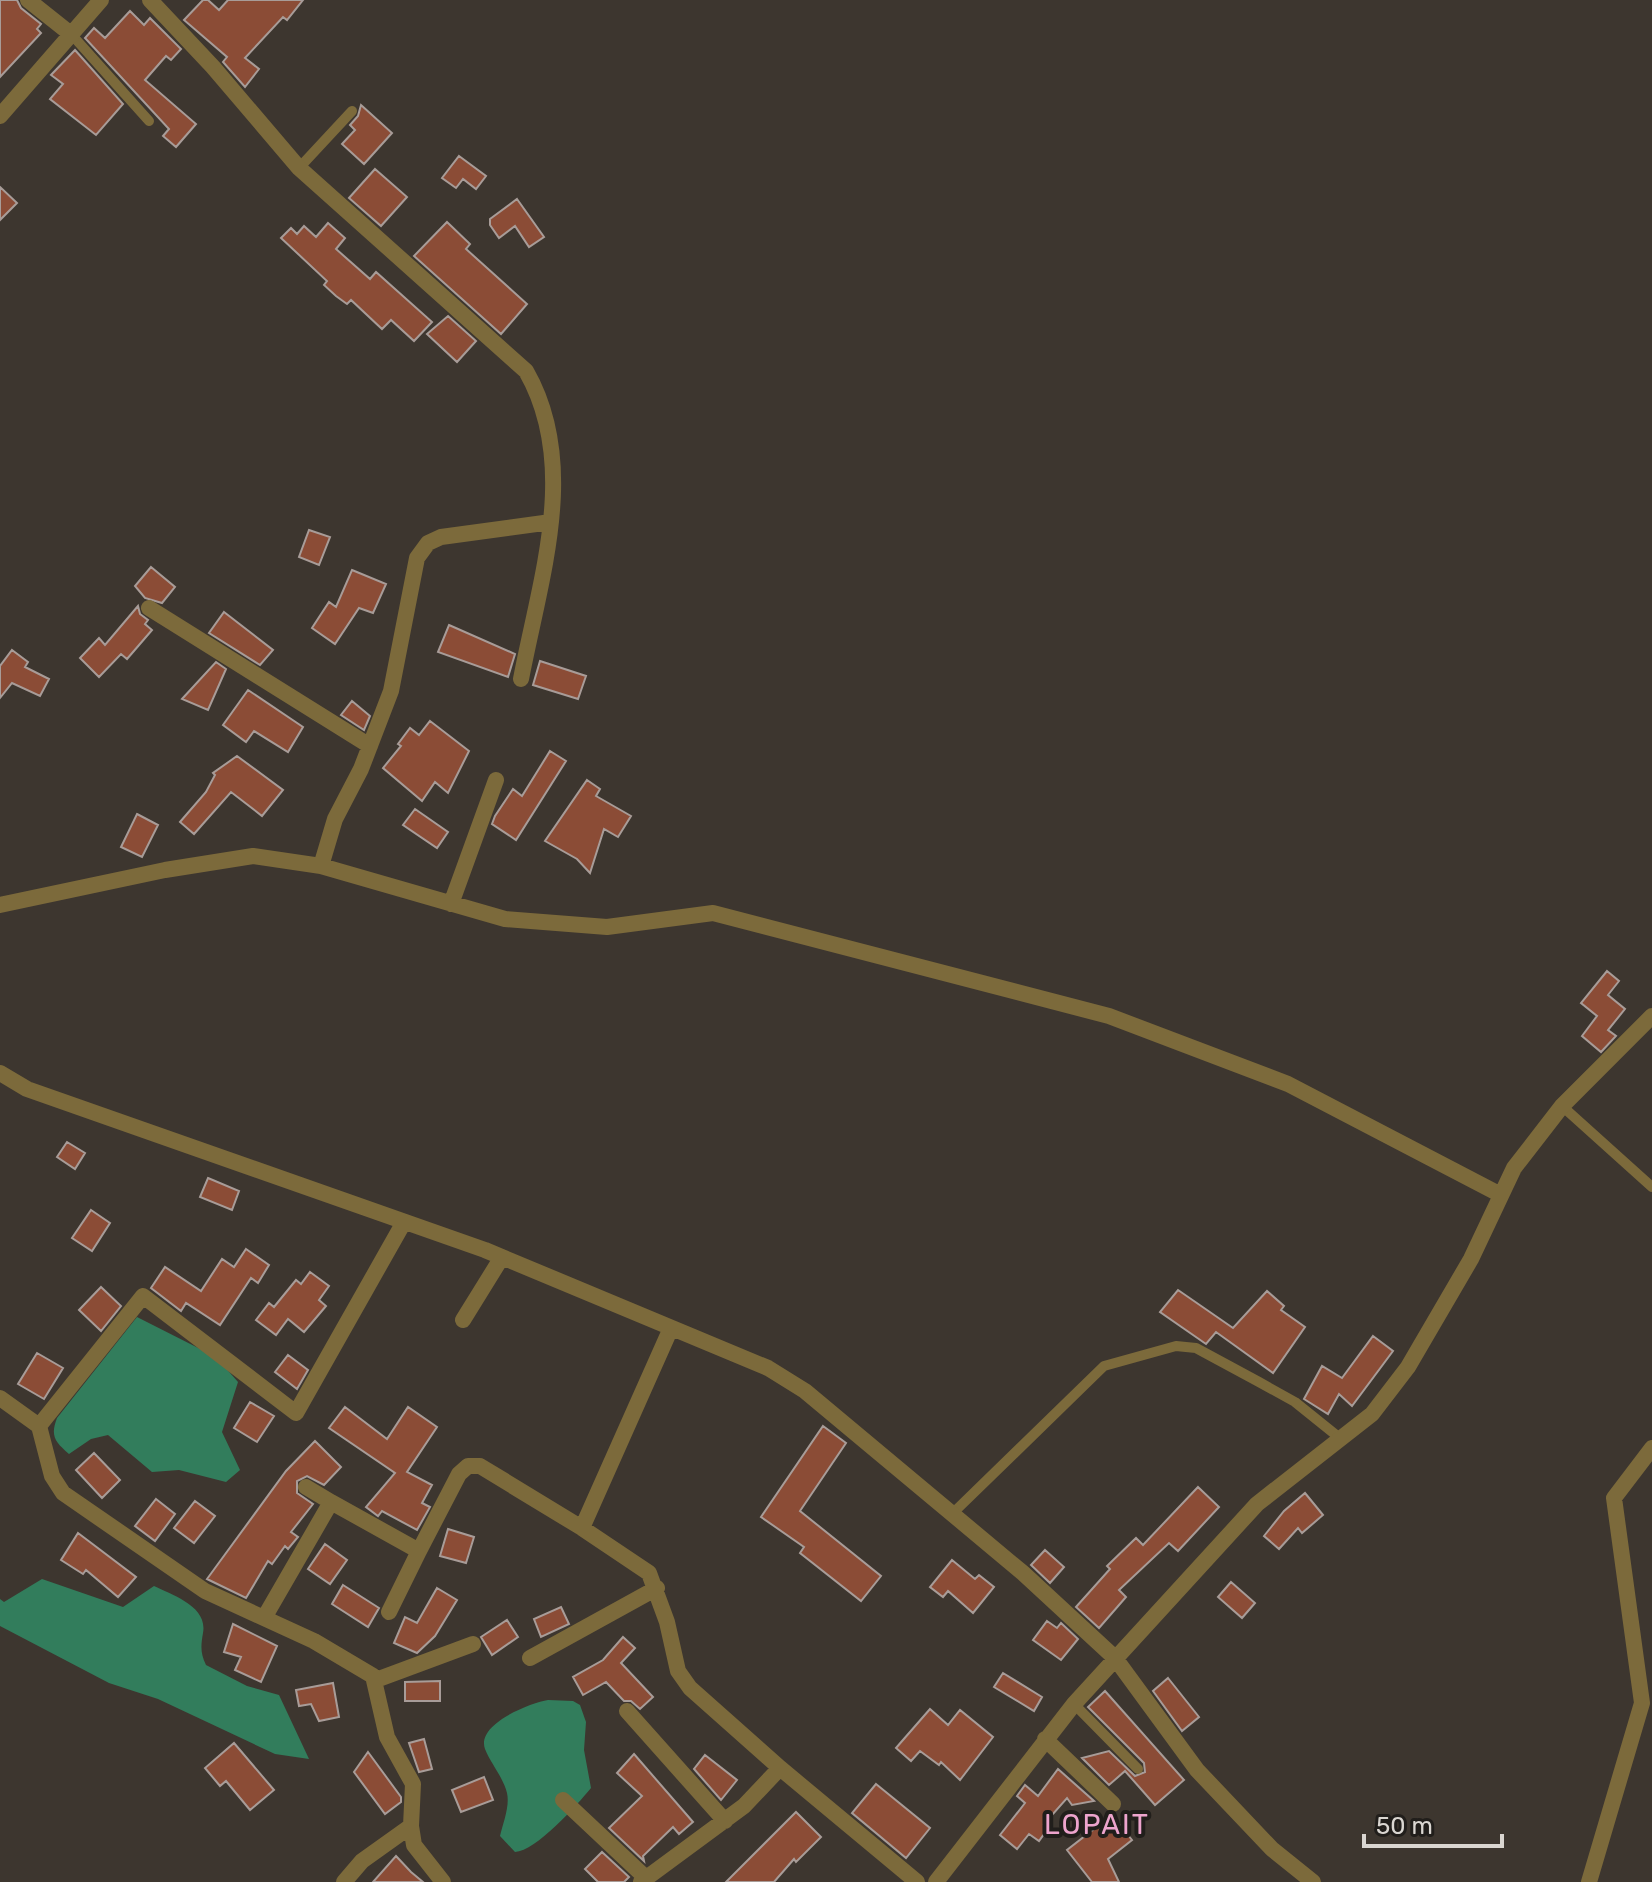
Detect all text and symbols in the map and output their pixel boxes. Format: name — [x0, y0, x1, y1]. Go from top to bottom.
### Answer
scale bar — [1364, 1798, 1502, 1848]
district label: LOPAIT — [1044, 1808, 1150, 1841]
text: 50 m — [1376, 1812, 1433, 1840]

